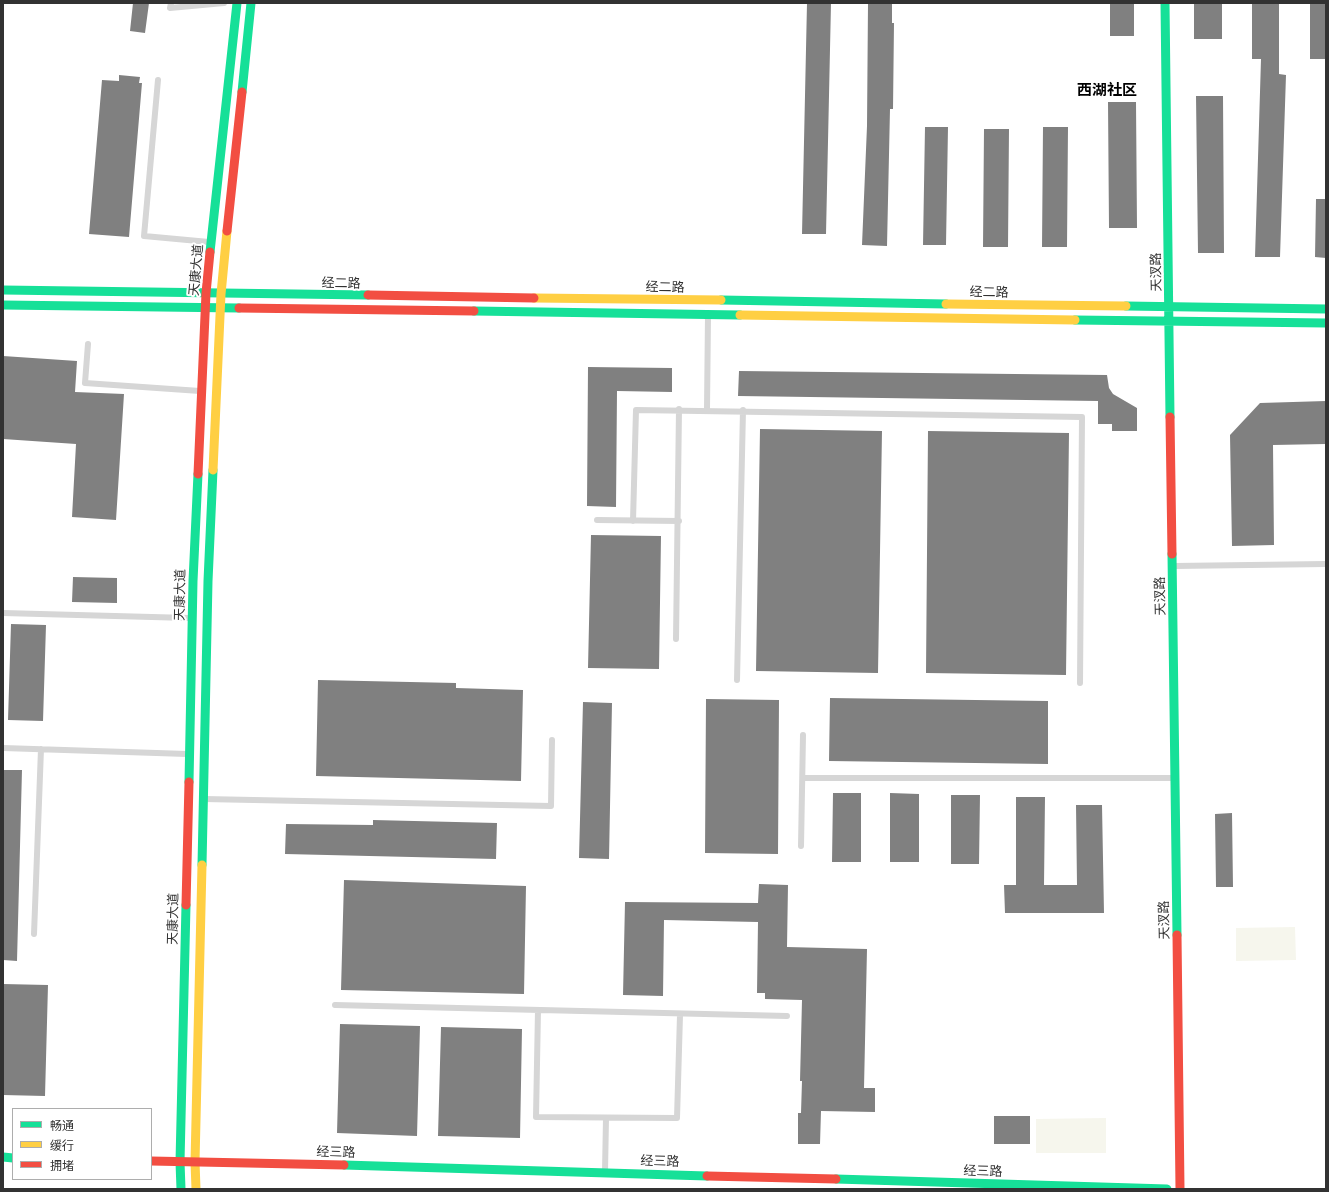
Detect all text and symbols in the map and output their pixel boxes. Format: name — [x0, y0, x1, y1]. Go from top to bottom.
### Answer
district label: 西湖社区 — [1077, 81, 1137, 99]
street label: 天康大道 — [186, 243, 206, 297]
street label: 天汊路 — [1148, 252, 1164, 292]
street label: 经二路 — [321, 275, 361, 291]
street label: 经二路 — [645, 279, 685, 295]
street label: 经二路 — [969, 284, 1009, 300]
street label: 天康大道 — [172, 569, 188, 621]
street label: 天汊路 — [1152, 576, 1168, 616]
street label: 天康大道 — [165, 893, 181, 945]
street label: 天汊路 — [1156, 900, 1172, 940]
legend — [12, 1108, 152, 1180]
text: 畅通 — [50, 1118, 74, 1132]
text: 缓行 — [50, 1138, 74, 1152]
street label: 经三路 — [316, 1144, 356, 1160]
street label: 经三路 — [640, 1153, 680, 1169]
text: 拥堵 — [50, 1158, 74, 1172]
street label: 经三路 — [963, 1163, 1003, 1179]

